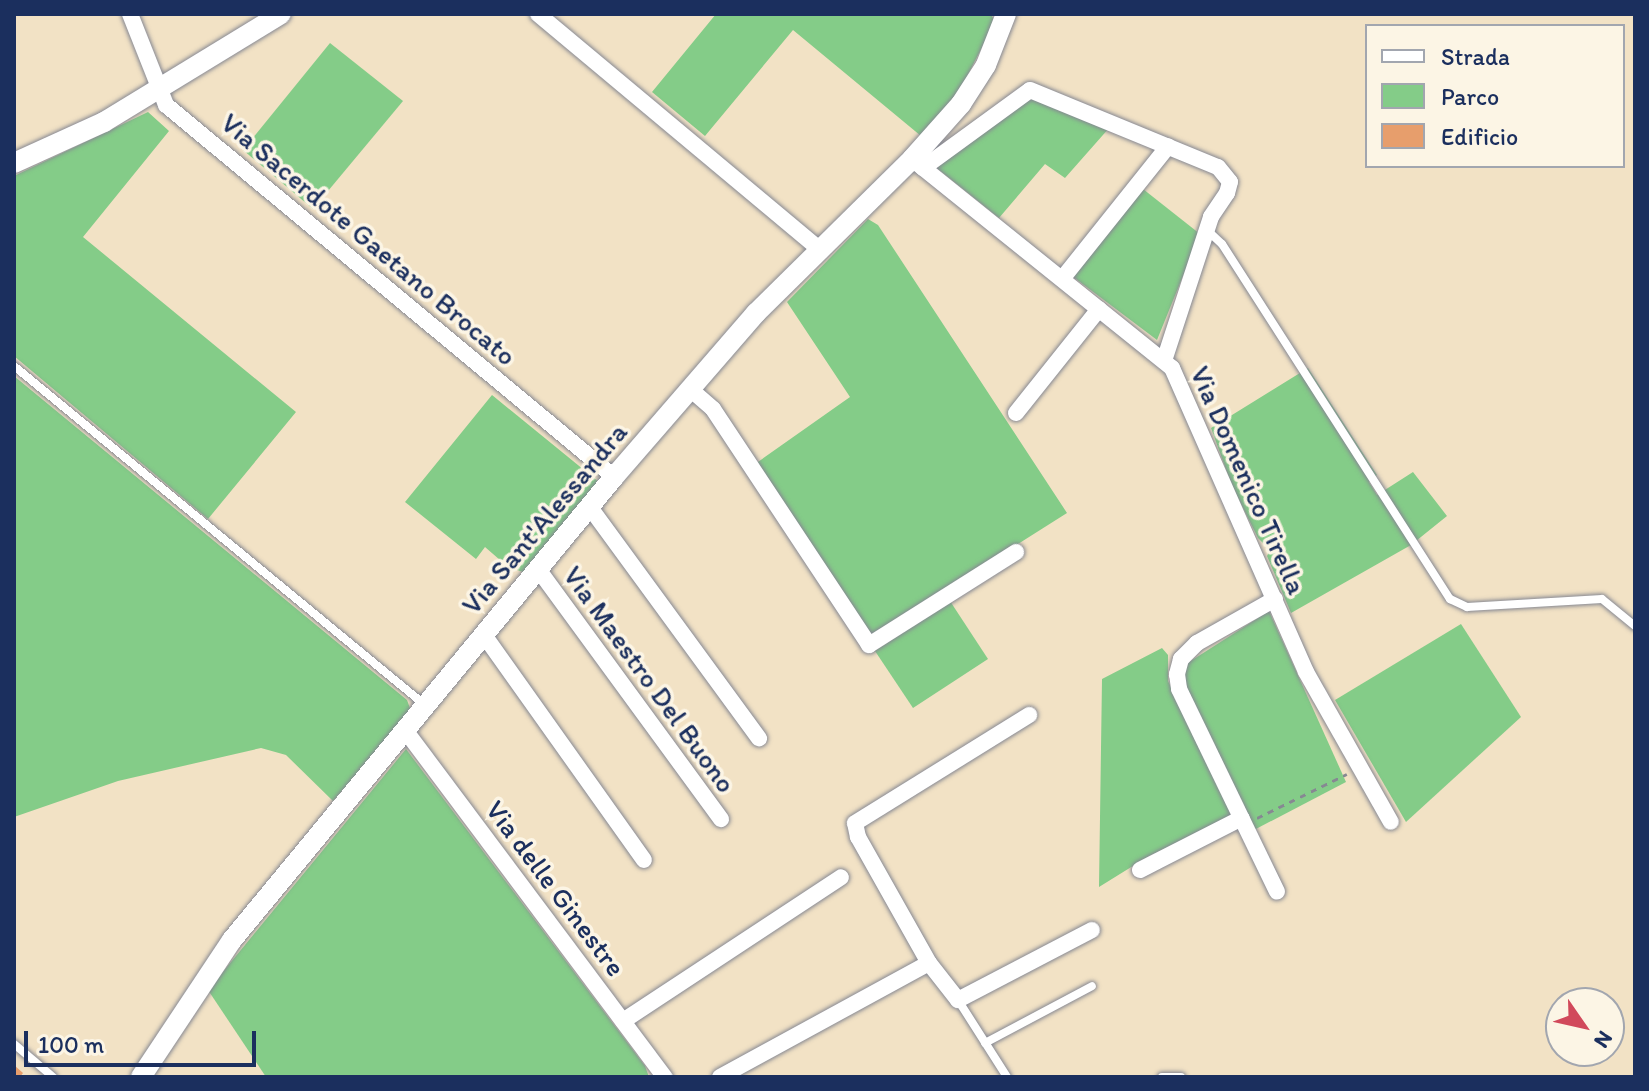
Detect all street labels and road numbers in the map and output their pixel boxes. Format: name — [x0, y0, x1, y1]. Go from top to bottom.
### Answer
street label: Via Sacerdote Gaetano Brocato — [215, 106, 523, 372]
street label: Via Domenico Tirella — [1183, 360, 1315, 600]
street label: Via Sant'Alessandra — [454, 415, 634, 621]
street label: Via Maestro Del Buono — [556, 559, 744, 799]
street label: Via delle Ginestre — [479, 794, 633, 982]

